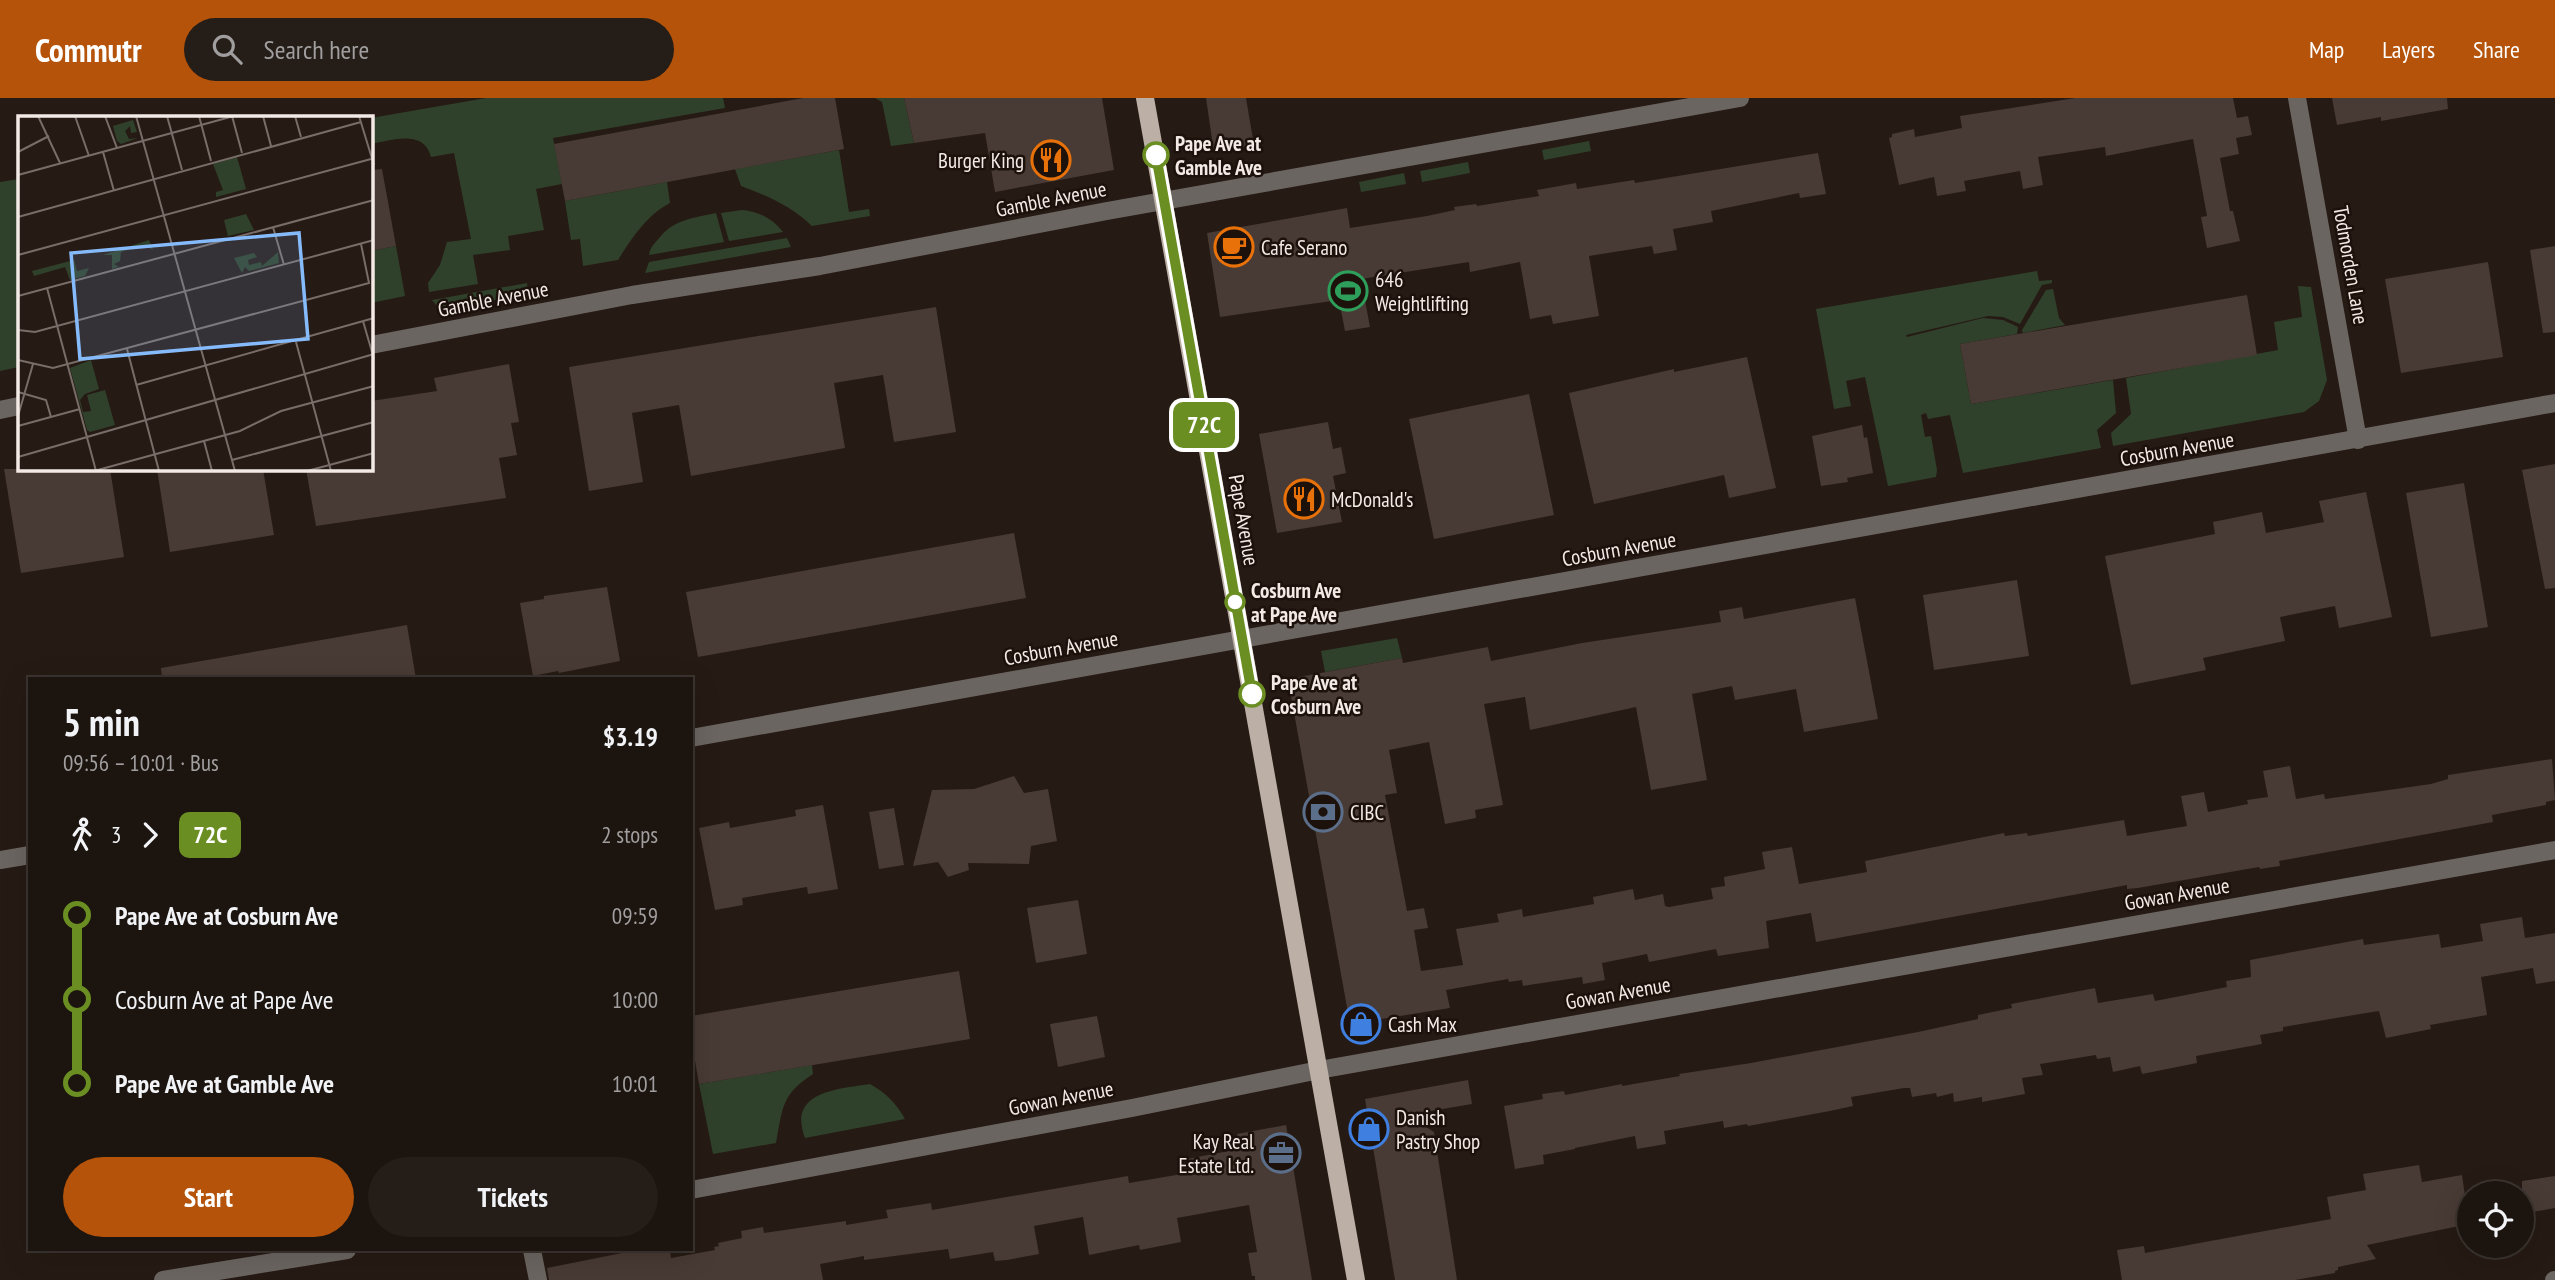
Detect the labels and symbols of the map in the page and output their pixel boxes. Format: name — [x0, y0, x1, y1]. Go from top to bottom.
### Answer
inset map — [18, 116, 373, 471]
place label: Pape Ave at Gamble Ave — [1175, 130, 1262, 181]
restaurant icon: Burger King — [1030, 139, 1072, 181]
marker: Pape Ave at Gamble Ave — [1143, 142, 1169, 168]
place label: Burger King — [938, 147, 1024, 174]
street label: Gamble Avenue — [993, 175, 1109, 223]
street label: Todmorden Lane — [2327, 204, 2375, 326]
cafe icon: Cafe Serano — [1213, 226, 1255, 268]
place label: Cafe Serano — [1261, 234, 1347, 261]
place label: 646 Weightlifting — [1375, 266, 1469, 317]
sports icon: 646 Weightlifting — [1327, 270, 1369, 312]
street label: Gamble Avenue — [435, 275, 551, 323]
line badge: 72C — [1164, 402, 1244, 448]
street label: Cosburn Avenue — [2118, 426, 2236, 472]
street label: Pape Avenue — [1223, 472, 1265, 568]
restaurant icon: McDonald's — [1283, 478, 1325, 520]
place label: McDonald's — [1331, 486, 1413, 513]
street label: Cosburn Avenue — [1560, 526, 1678, 572]
place label: Cosburn Ave at Pape Ave — [1251, 577, 1341, 628]
marker: Cosburn Ave at Pape Ave — [1225, 592, 1245, 612]
street label: Cosburn Avenue — [1002, 625, 1120, 671]
place label: Pape Ave at Cosburn Ave — [1271, 669, 1361, 720]
marker: Pape Ave at Cosburn Ave — [1239, 681, 1265, 707]
bank icon: CIBC — [1302, 791, 1344, 833]
place label: CIBC — [1350, 799, 1384, 826]
street label: Gowan Avenue — [2122, 871, 2232, 917]
street label: Gowan Avenue — [1563, 970, 1673, 1016]
shop icon: Cash Max — [1340, 1003, 1382, 1045]
place label: Cash Max — [1388, 1011, 1457, 1038]
street label: Gowan Avenue — [1006, 1075, 1116, 1121]
place label: Danish Pastry Shop — [1396, 1104, 1480, 1155]
shop icon: Danish Pastry Shop — [1348, 1108, 1390, 1150]
place label: Kay Real Estate Ltd. — [1178, 1128, 1254, 1179]
office icon: Kay Real Estate Ltd. — [1260, 1132, 1302, 1174]

